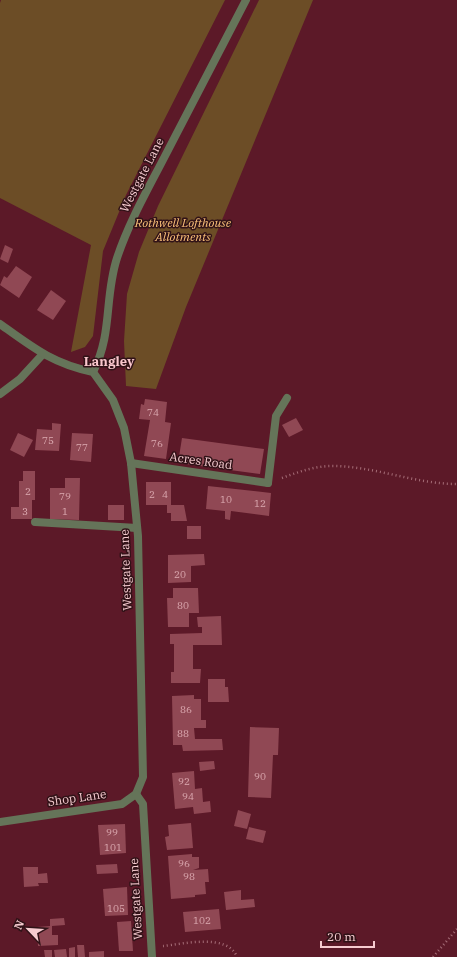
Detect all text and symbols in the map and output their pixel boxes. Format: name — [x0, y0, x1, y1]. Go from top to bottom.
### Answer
street label: Westgate Lane — [116, 135, 167, 215]
park label: Rothwell Lofthouse Allotments — [134, 215, 232, 244]
district label: Langley — [84, 353, 135, 370]
house number: 74 — [147, 406, 159, 419]
house number: 75 — [42, 434, 54, 447]
house number: 76 — [151, 437, 163, 450]
house number: 77 — [76, 441, 88, 454]
street label: Acres Road — [169, 449, 233, 472]
house number: 2 — [25, 485, 31, 498]
house number: 2 — [149, 488, 155, 501]
house number: 4 — [162, 488, 168, 501]
house number: 79 — [59, 490, 71, 503]
house number: 10 — [220, 493, 232, 506]
house number: 12 — [254, 497, 266, 510]
house number: 3 — [22, 505, 28, 518]
house number: 1 — [62, 505, 68, 518]
street label: Westgate Lane — [117, 529, 134, 611]
house number: 20 — [174, 568, 186, 581]
house number: 80 — [177, 599, 189, 612]
house number: 86 — [180, 703, 192, 716]
house number: 88 — [177, 727, 189, 740]
house number: 90 — [254, 770, 266, 783]
house number: 92 — [178, 775, 190, 788]
street label: Shop Lane — [47, 786, 107, 809]
house number: 94 — [182, 790, 194, 803]
house number: 99 — [106, 826, 118, 839]
house number: 101 — [104, 841, 122, 854]
house number: 96 — [178, 857, 190, 870]
street label: Westgate Lane — [126, 858, 145, 940]
house number: 98 — [183, 870, 195, 883]
house number: 105 — [107, 902, 125, 915]
north arrow — [8, 909, 48, 949]
house number: 102 — [193, 914, 211, 927]
text: N — [11, 918, 27, 932]
scale bar — [321, 923, 374, 949]
text: 20 m — [327, 929, 356, 944]

